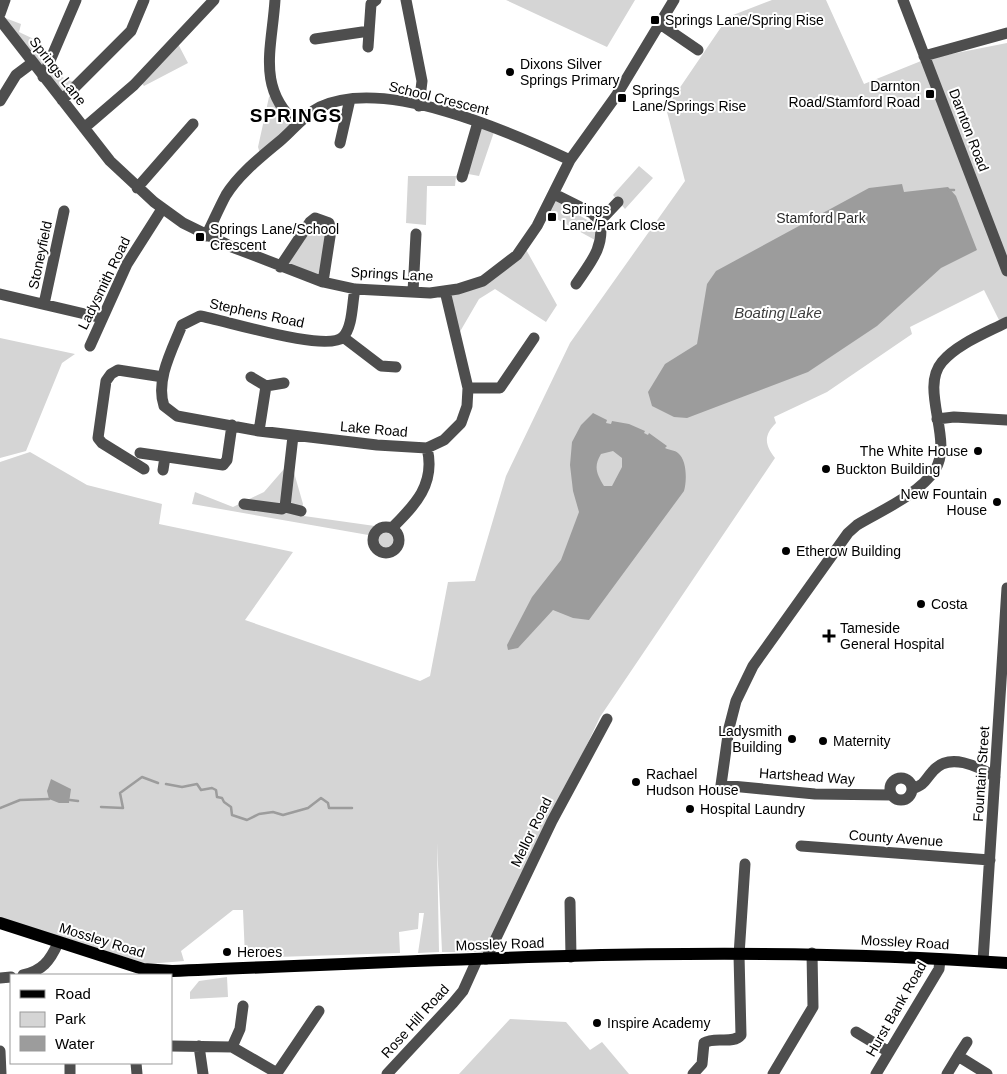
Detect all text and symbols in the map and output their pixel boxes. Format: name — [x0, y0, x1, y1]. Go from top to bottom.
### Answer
place label: Springs Lane/Spring Rise — [665, 12, 824, 28]
marker: Springs Lane/Spring Rise — [649, 14, 661, 26]
street label: Springs Lane — [26, 34, 90, 109]
place label: Dixons Silver Springs Primary — [520, 56, 620, 88]
marker: Dixons Silver Springs Primary — [504, 66, 516, 78]
street label: School Crescent — [387, 78, 491, 118]
place label: Darnton Road/Stamford Road — [788, 78, 920, 110]
place label: Springs Lane/Springs Rise — [632, 82, 747, 114]
street label: Darnton Road — [946, 86, 992, 174]
marker: Darnton Road/Stamford Road — [924, 88, 936, 100]
marker: Springs Lane/Springs Rise — [616, 92, 628, 104]
district label: SPRINGS — [250, 105, 342, 126]
place label: Springs Lane/Park Close — [562, 201, 666, 233]
park label: Stamford Park — [776, 210, 867, 226]
marker: Springs Lane/Park Close — [546, 211, 558, 223]
street label: Stoneyfield — [25, 219, 55, 291]
place label: Springs Lane/School Crescent — [210, 221, 339, 253]
marker: Springs Lane/School Crescent — [194, 231, 206, 243]
street label: Ladysmith Road — [75, 234, 133, 332]
street label: Springs Lane — [350, 264, 434, 284]
street label: Stephens Road — [208, 295, 306, 331]
water label: Boating Lake — [734, 304, 822, 321]
street label: Lake Road — [340, 418, 408, 440]
place label: The White House — [860, 443, 968, 459]
marker: The White House — [972, 445, 984, 457]
place label: Buckton Building — [836, 461, 940, 477]
marker: Buckton Building — [820, 463, 832, 475]
place label: New Fountain House — [901, 486, 987, 518]
marker: New Fountain House — [991, 496, 1003, 508]
place label: Etherow Building — [796, 543, 901, 559]
marker: Etherow Building — [780, 545, 792, 557]
place label: Costa — [931, 596, 968, 612]
marker: Costa — [915, 598, 927, 610]
place label: Tameside General Hospital — [840, 620, 944, 652]
marker: Tameside General Hospital — [822, 629, 836, 643]
place label: Ladysmith Building — [718, 723, 782, 755]
street label: Fountain Street — [970, 726, 992, 822]
marker: Ladysmith Building — [786, 733, 798, 745]
place label: Maternity — [833, 733, 891, 749]
marker: Maternity — [817, 735, 829, 747]
street label: Hartshead Way — [759, 765, 855, 787]
place label: Rachael Hudson House — [646, 766, 739, 798]
marker: Rachael Hudson House — [630, 776, 642, 788]
street label: Mellor Road — [507, 795, 555, 869]
place label: Hospital Laundry — [700, 801, 805, 817]
marker: Hospital Laundry — [684, 803, 696, 815]
street label: County Avenue — [848, 827, 944, 849]
street label: Mossley Road — [57, 919, 147, 961]
street label: Mossley Road — [860, 932, 950, 952]
street label: Mossley Road — [455, 934, 545, 954]
place label: Heroes — [237, 944, 282, 960]
marker: Heroes — [221, 946, 233, 958]
street label: Hurst Bank Road — [862, 959, 930, 1059]
legend — [10, 974, 172, 1064]
street label: Rose Hill Road — [378, 981, 452, 1061]
text: Road — [55, 985, 91, 1002]
text: Park — [55, 1010, 86, 1027]
place label: Inspire Academy — [607, 1015, 711, 1031]
marker: Inspire Academy — [591, 1017, 603, 1029]
text: Water — [55, 1035, 94, 1052]

